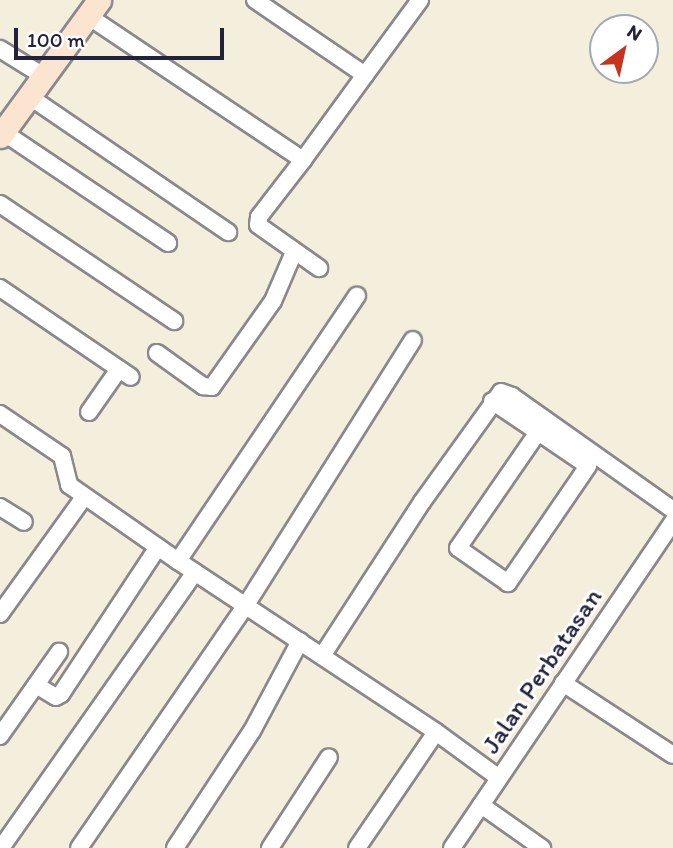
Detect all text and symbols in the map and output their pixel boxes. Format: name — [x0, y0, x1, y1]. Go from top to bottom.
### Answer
scale bar — [18, 14, 228, 58]
north arrow — [589, 14, 659, 84]
text: N — [623, 20, 646, 46]
text: 100 m — [27, 27, 85, 52]
street label: Jalan Perbatasan — [476, 583, 608, 759]

